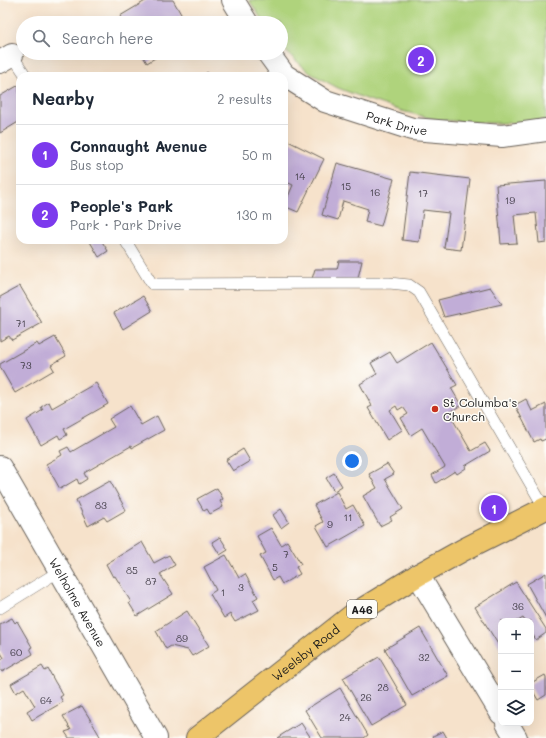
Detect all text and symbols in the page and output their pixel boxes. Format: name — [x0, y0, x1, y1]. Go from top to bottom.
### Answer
search box — [16, 16, 288, 60]
icon: search — [30, 27, 52, 49]
text: Search here — [62, 28, 153, 48]
pin: 2 — [408, 45, 434, 75]
text: Nearby — [32, 87, 94, 109]
text: 2 results — [217, 90, 272, 107]
street label: Park Drive — [364, 107, 428, 138]
text: Connaught Avenue — [70, 136, 207, 156]
text: 1 — [42, 146, 48, 163]
text: 50 m — [242, 146, 272, 163]
text: Bus stop — [70, 156, 123, 173]
house number: 14 — [295, 169, 305, 183]
house number: 15 — [341, 179, 351, 193]
house number: 16 — [370, 185, 380, 199]
house number: 17 — [418, 186, 428, 200]
house number: 19 — [505, 193, 515, 207]
text: People's Park — [70, 196, 173, 216]
text: 2 — [41, 206, 49, 223]
text: 130 m — [236, 206, 272, 223]
text: Park · Park Drive — [70, 216, 181, 233]
house number: 71 — [16, 316, 26, 330]
house number: 73 — [20, 358, 32, 372]
place label: St Columba's Church — [443, 394, 517, 424]
marker: St Columba's Church — [430, 404, 440, 414]
your location — [342, 451, 362, 471]
pin: 1 — [481, 493, 507, 523]
house number: 83 — [95, 498, 107, 512]
house number: 11 — [344, 510, 352, 524]
house number: 9 — [327, 517, 333, 531]
house number: 7 — [283, 547, 289, 561]
street label: Welholme Avenue — [46, 555, 110, 650]
house number: 5 — [272, 560, 278, 574]
house number: 85 — [126, 563, 138, 577]
house number: 87 — [145, 574, 157, 588]
house number: 3 — [238, 580, 244, 594]
house number: 1 — [221, 585, 225, 599]
house number: 36 — [512, 599, 524, 613]
road number: A46 — [347, 600, 377, 618]
map controls — [498, 618, 534, 726]
button: + — [498, 618, 534, 654]
street label: Weelsby Road — [268, 621, 343, 684]
house number: 89 — [176, 631, 188, 645]
house number: 60 — [10, 645, 22, 659]
house number: 32 — [418, 650, 430, 664]
button: − — [498, 654, 534, 690]
house number: 28 — [377, 680, 389, 694]
house number: 26 — [360, 690, 372, 704]
button: layers — [498, 690, 534, 726]
house number: 64 — [40, 693, 52, 707]
house number: 24 — [339, 710, 351, 724]

